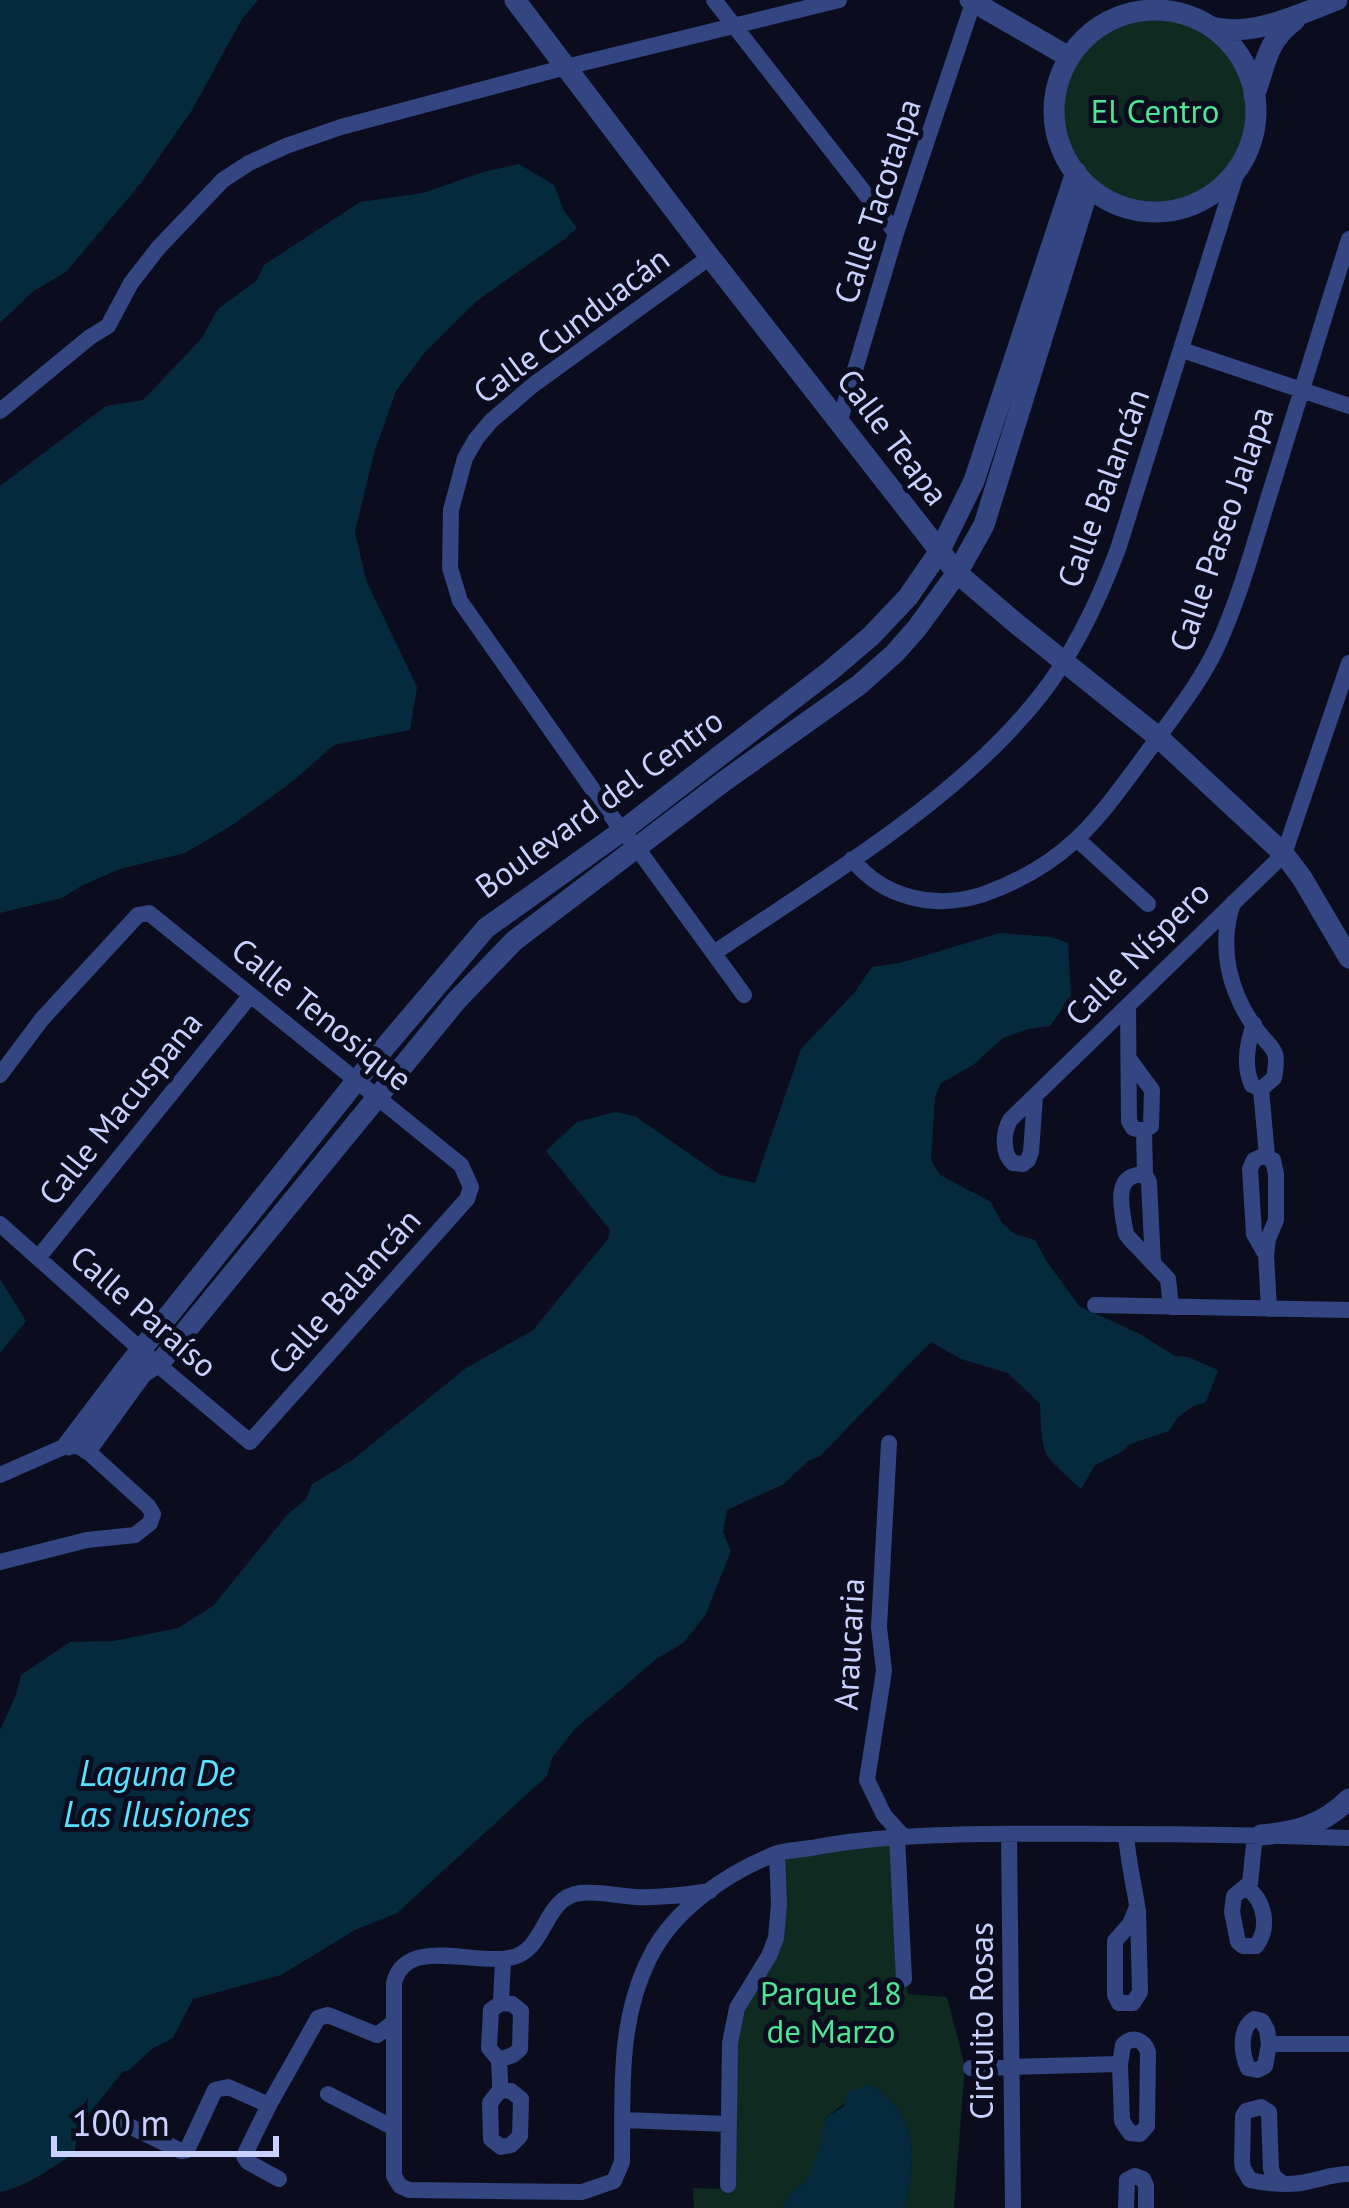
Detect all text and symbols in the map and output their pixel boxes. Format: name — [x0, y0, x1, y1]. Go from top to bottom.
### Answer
park label: El Centro — [1091, 89, 1219, 132]
street label: Calle Tacotalpa — [823, 93, 930, 309]
street label: Calle Cunduacán — [464, 237, 677, 412]
street label: Calle Teapa — [828, 360, 959, 513]
street label: Calle Balancán — [1047, 383, 1158, 593]
street label: Calle Paseo Jalapa — [1159, 401, 1283, 657]
street label: Boulevard del Centro — [466, 698, 731, 907]
street label: Calle Níspero — [1055, 871, 1218, 1034]
street label: Calle Tenosique — [223, 928, 421, 1100]
street label: Calle Macuspana — [28, 1002, 211, 1213]
street label: Calle Balancán — [258, 1199, 429, 1383]
street label: Calle Paraíso — [62, 1235, 227, 1386]
street label: Araucaria — [824, 1577, 873, 1711]
water label: Laguna De Las Ilusiones — [63, 1749, 251, 1837]
street label: Circuito Rosas — [959, 1922, 1002, 2120]
park label: Parque 18 de Marzo — [760, 1971, 902, 2052]
scale bar — [54, 2082, 276, 2156]
text: 100 m — [72, 2099, 170, 2146]

